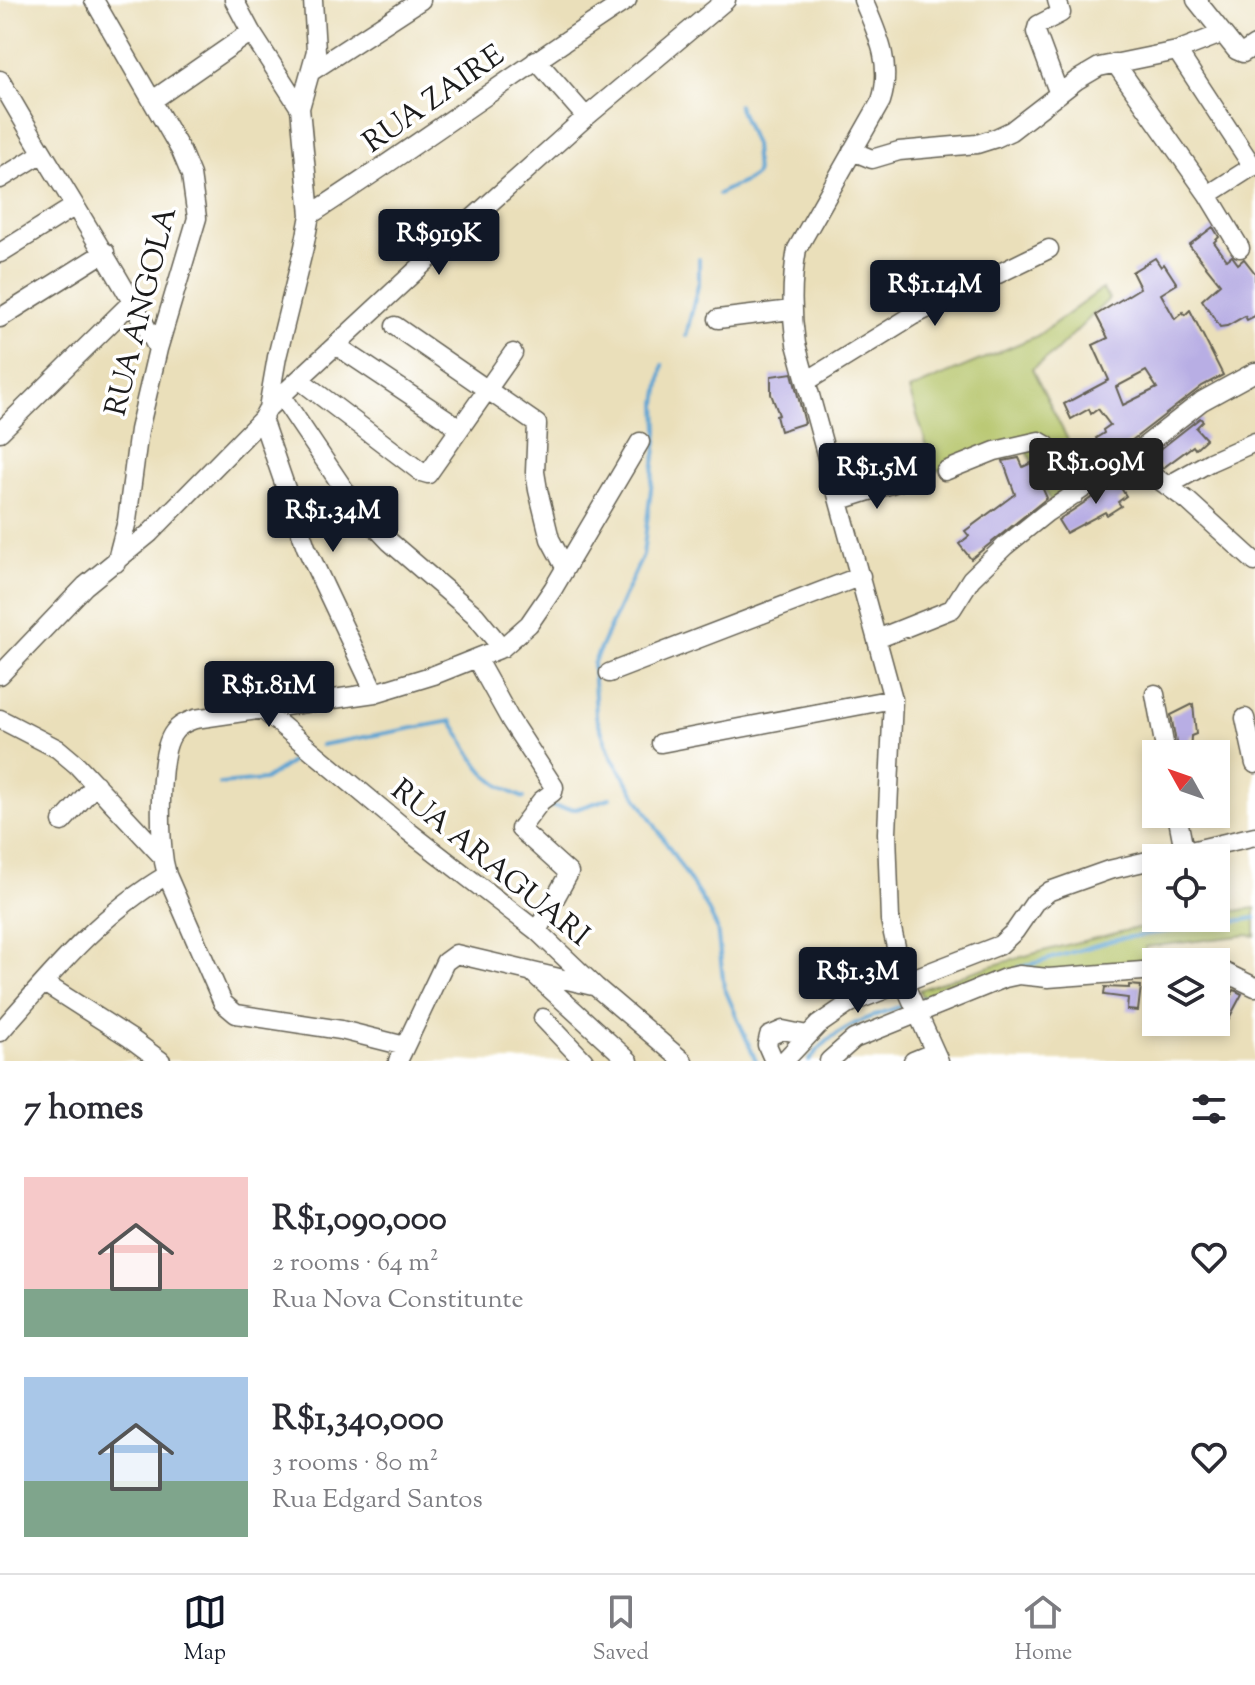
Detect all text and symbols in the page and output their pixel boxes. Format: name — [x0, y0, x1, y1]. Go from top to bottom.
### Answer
street label: RUA ZAIRE — [355, 35, 514, 165]
street label: RUA ANGOLA — [96, 203, 189, 421]
pin: R$919K — [374, 209, 504, 277]
text: R$919K — [396, 216, 482, 253]
pin: R$1.14M — [861, 260, 1009, 328]
text: R$1.14M — [888, 267, 982, 304]
pin: R$1.09M — [1022, 438, 1170, 506]
pin: R$1.5M — [812, 443, 942, 511]
text: R$1.09M — [1047, 445, 1145, 482]
text: R$1.5M — [837, 450, 917, 487]
pin: R$1.34M — [259, 486, 407, 554]
text: R$1.34M — [285, 493, 381, 530]
pin: R$1.81M — [195, 661, 343, 729]
text: R$1.81M — [222, 668, 316, 705]
north arrow — [1142, 740, 1230, 828]
map controls — [1142, 740, 1230, 1036]
street label: RUA ARAGUARI — [381, 770, 598, 958]
button: locate — [1142, 844, 1230, 932]
pin: R$1.3M — [793, 947, 923, 1015]
button: layers — [1142, 948, 1230, 1036]
text: R$1.3M — [817, 954, 899, 991]
text: 7 homes — [24, 1085, 143, 1134]
icon: filters — [1187, 1087, 1231, 1131]
text: R$1,090,000 — [272, 1196, 447, 1245]
icon: home — [88, 1209, 184, 1305]
icon: heart — [1187, 1235, 1231, 1279]
text: 2 rooms · 64 m² — [272, 1245, 439, 1282]
text: Rua Nova Constitunte — [272, 1282, 524, 1319]
text: R$1,340,000 — [272, 1396, 444, 1445]
icon: home — [88, 1409, 184, 1505]
icon: heart — [1187, 1435, 1231, 1479]
text: 3 rooms · 80 m² — [272, 1445, 438, 1482]
text: Rua Edgard Santos — [272, 1482, 483, 1519]
tab: Map — [183, 1590, 227, 1670]
tab: Saved — [592, 1590, 649, 1670]
tab: Home — [1015, 1590, 1072, 1670]

